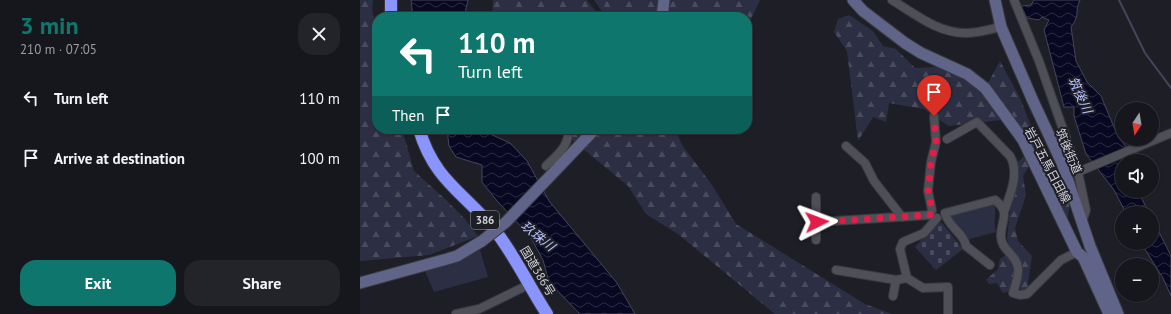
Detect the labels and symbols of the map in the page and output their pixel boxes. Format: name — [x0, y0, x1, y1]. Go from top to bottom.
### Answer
water label: 筑後川 — [1064, 74, 1097, 118]
pin — [917, 75, 951, 116]
north arrow — [1115, 102, 1159, 146]
street label: 岩戸五馬日田線 — [1022, 124, 1074, 206]
street label: 筑後街道 — [1053, 126, 1085, 176]
position arrow — [796, 201, 838, 243]
road number: 386 — [471, 211, 499, 229]
water label: 玖珠川 — [517, 217, 560, 256]
street label: 国道386号 — [517, 243, 559, 299]

